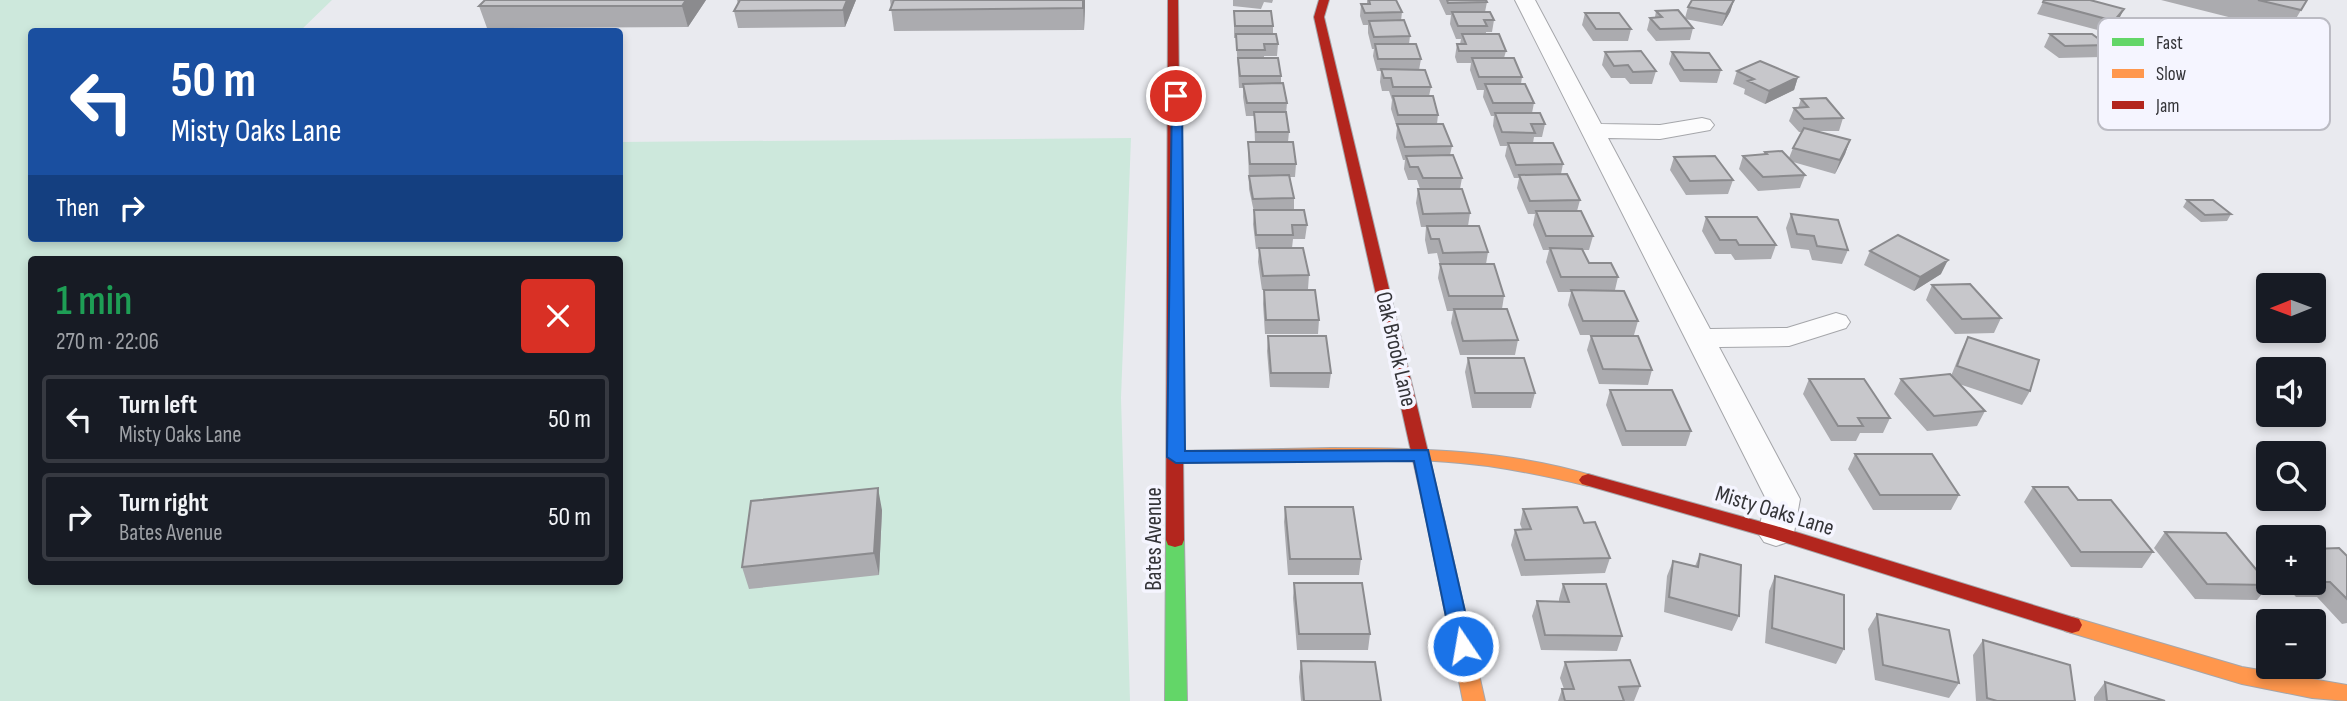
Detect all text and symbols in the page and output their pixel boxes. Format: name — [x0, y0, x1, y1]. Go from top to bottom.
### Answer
legend — [2098, 18, 2330, 130]
text: Fast — [2156, 32, 2183, 55]
text: 50 m — [171, 52, 256, 111]
icon: left — [56, 56, 147, 147]
text: Slow — [2156, 63, 2186, 86]
pin — [1146, 66, 1206, 126]
icon: arrive — [1157, 77, 1195, 115]
text: Jam — [2155, 95, 2179, 118]
text: Misty Oaks Lane — [171, 112, 342, 151]
icon: right — [113, 189, 151, 227]
text: Then — [56, 193, 99, 224]
north arrow — [2256, 273, 2326, 343]
map controls — [2256, 273, 2326, 679]
text: 1 min — [56, 276, 132, 327]
button: close — [521, 279, 595, 353]
street label: Oak Brook Lane — [1369, 289, 1423, 409]
text: 270 m · 22:06 — [56, 328, 159, 356]
button: sound — [2256, 357, 2326, 427]
text: Turn left — [119, 390, 197, 421]
icon: left — [60, 400, 98, 438]
text: 50 m — [548, 404, 591, 435]
text: Misty Oaks Lane — [119, 421, 242, 449]
button: search — [2256, 441, 2326, 511]
street label: Misty Oaks Lane — [1712, 480, 1837, 542]
street label: Bates Avenue — [1140, 487, 1168, 591]
text: Turn right — [119, 488, 208, 519]
icon: right — [60, 498, 98, 536]
text: 50 m — [548, 502, 591, 533]
text: Bates Avenue — [119, 519, 222, 547]
button: + — [2256, 525, 2326, 595]
position arrow — [1426, 609, 1500, 683]
button: − — [2256, 609, 2326, 679]

